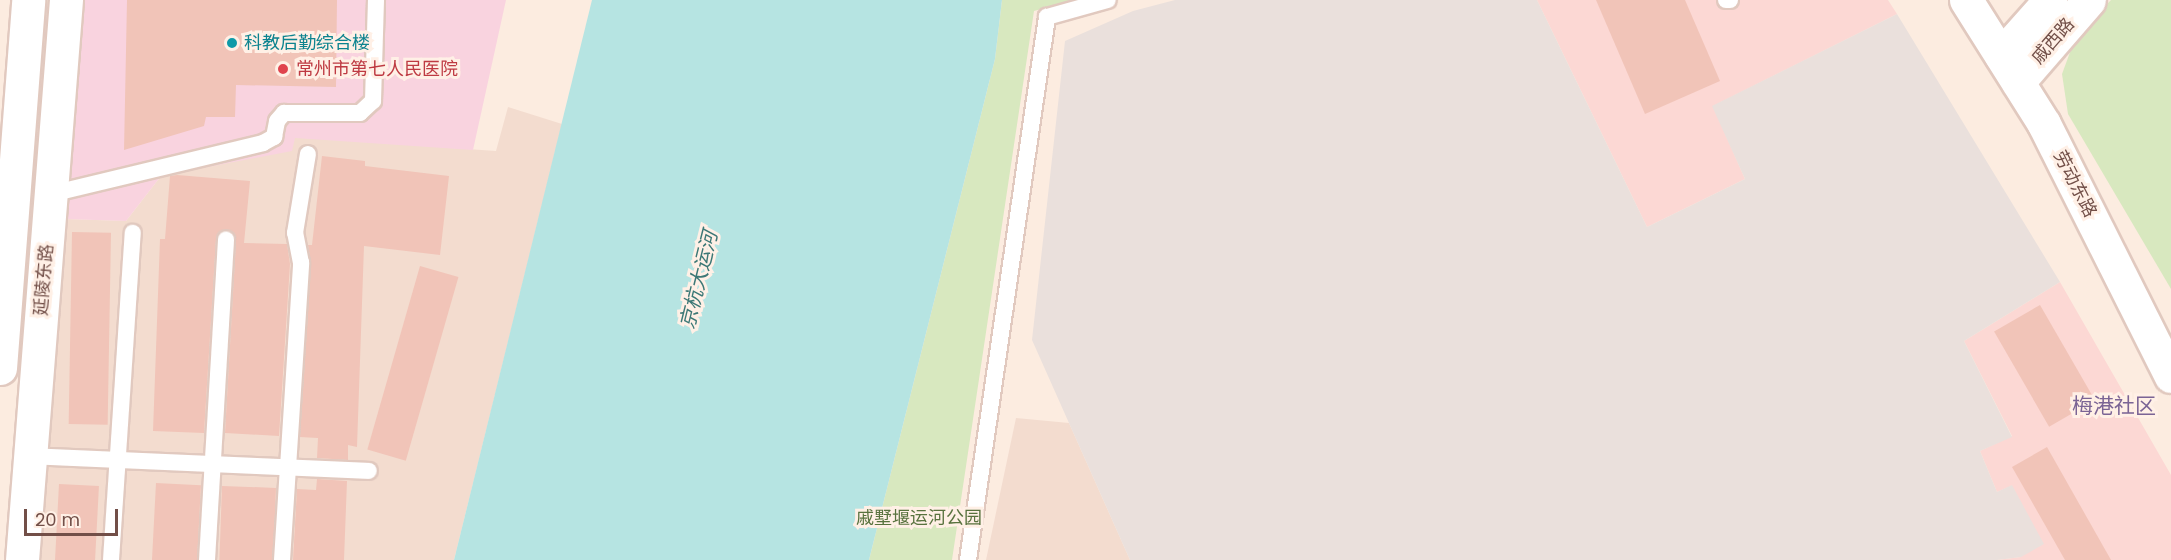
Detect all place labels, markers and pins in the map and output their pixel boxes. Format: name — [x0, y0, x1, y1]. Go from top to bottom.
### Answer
place label: 科教后勤综合楼 — [244, 32, 370, 54]
marker: 科教后勤综合楼 — [225, 36, 239, 50]
place label: 常州市第七人民医院 — [296, 58, 458, 80]
marker: 常州市第七人民医院 — [274, 60, 292, 78]

